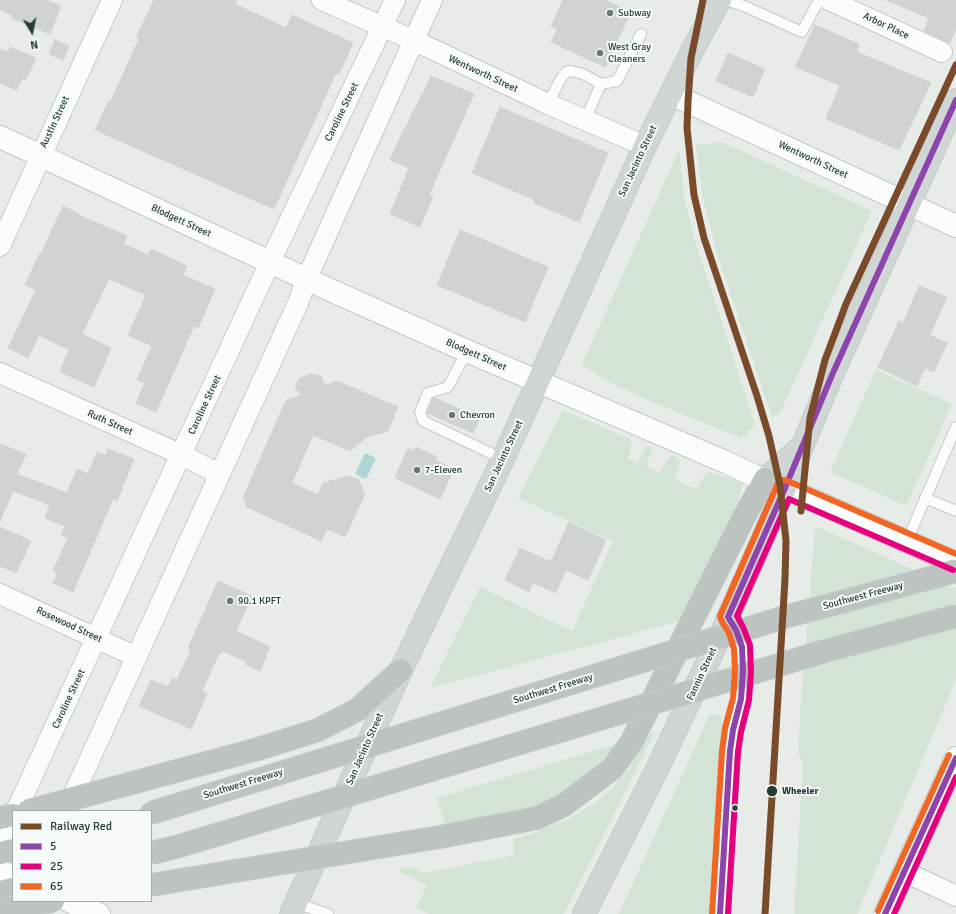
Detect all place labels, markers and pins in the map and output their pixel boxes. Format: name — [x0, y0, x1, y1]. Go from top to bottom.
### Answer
place label: Subway — [618, 7, 651, 19]
marker: Subway — [605, 8, 615, 18]
place label: West Gray Cleaners — [608, 41, 651, 64]
marker: West Gray Cleaners — [595, 48, 605, 58]
place label: Chevron — [460, 409, 495, 421]
marker: Chevron — [447, 410, 457, 420]
place label: 7-Eleven — [425, 464, 462, 476]
marker: 7-Eleven — [412, 465, 422, 475]
place label: 90.1 KPFT — [238, 595, 281, 607]
marker: 90.1 KPFT — [225, 596, 235, 606]
marker: Wheeler — [765, 784, 779, 798]
place label: Wheeler — [782, 785, 818, 797]
unlabelled marker — [730, 803, 740, 813]

